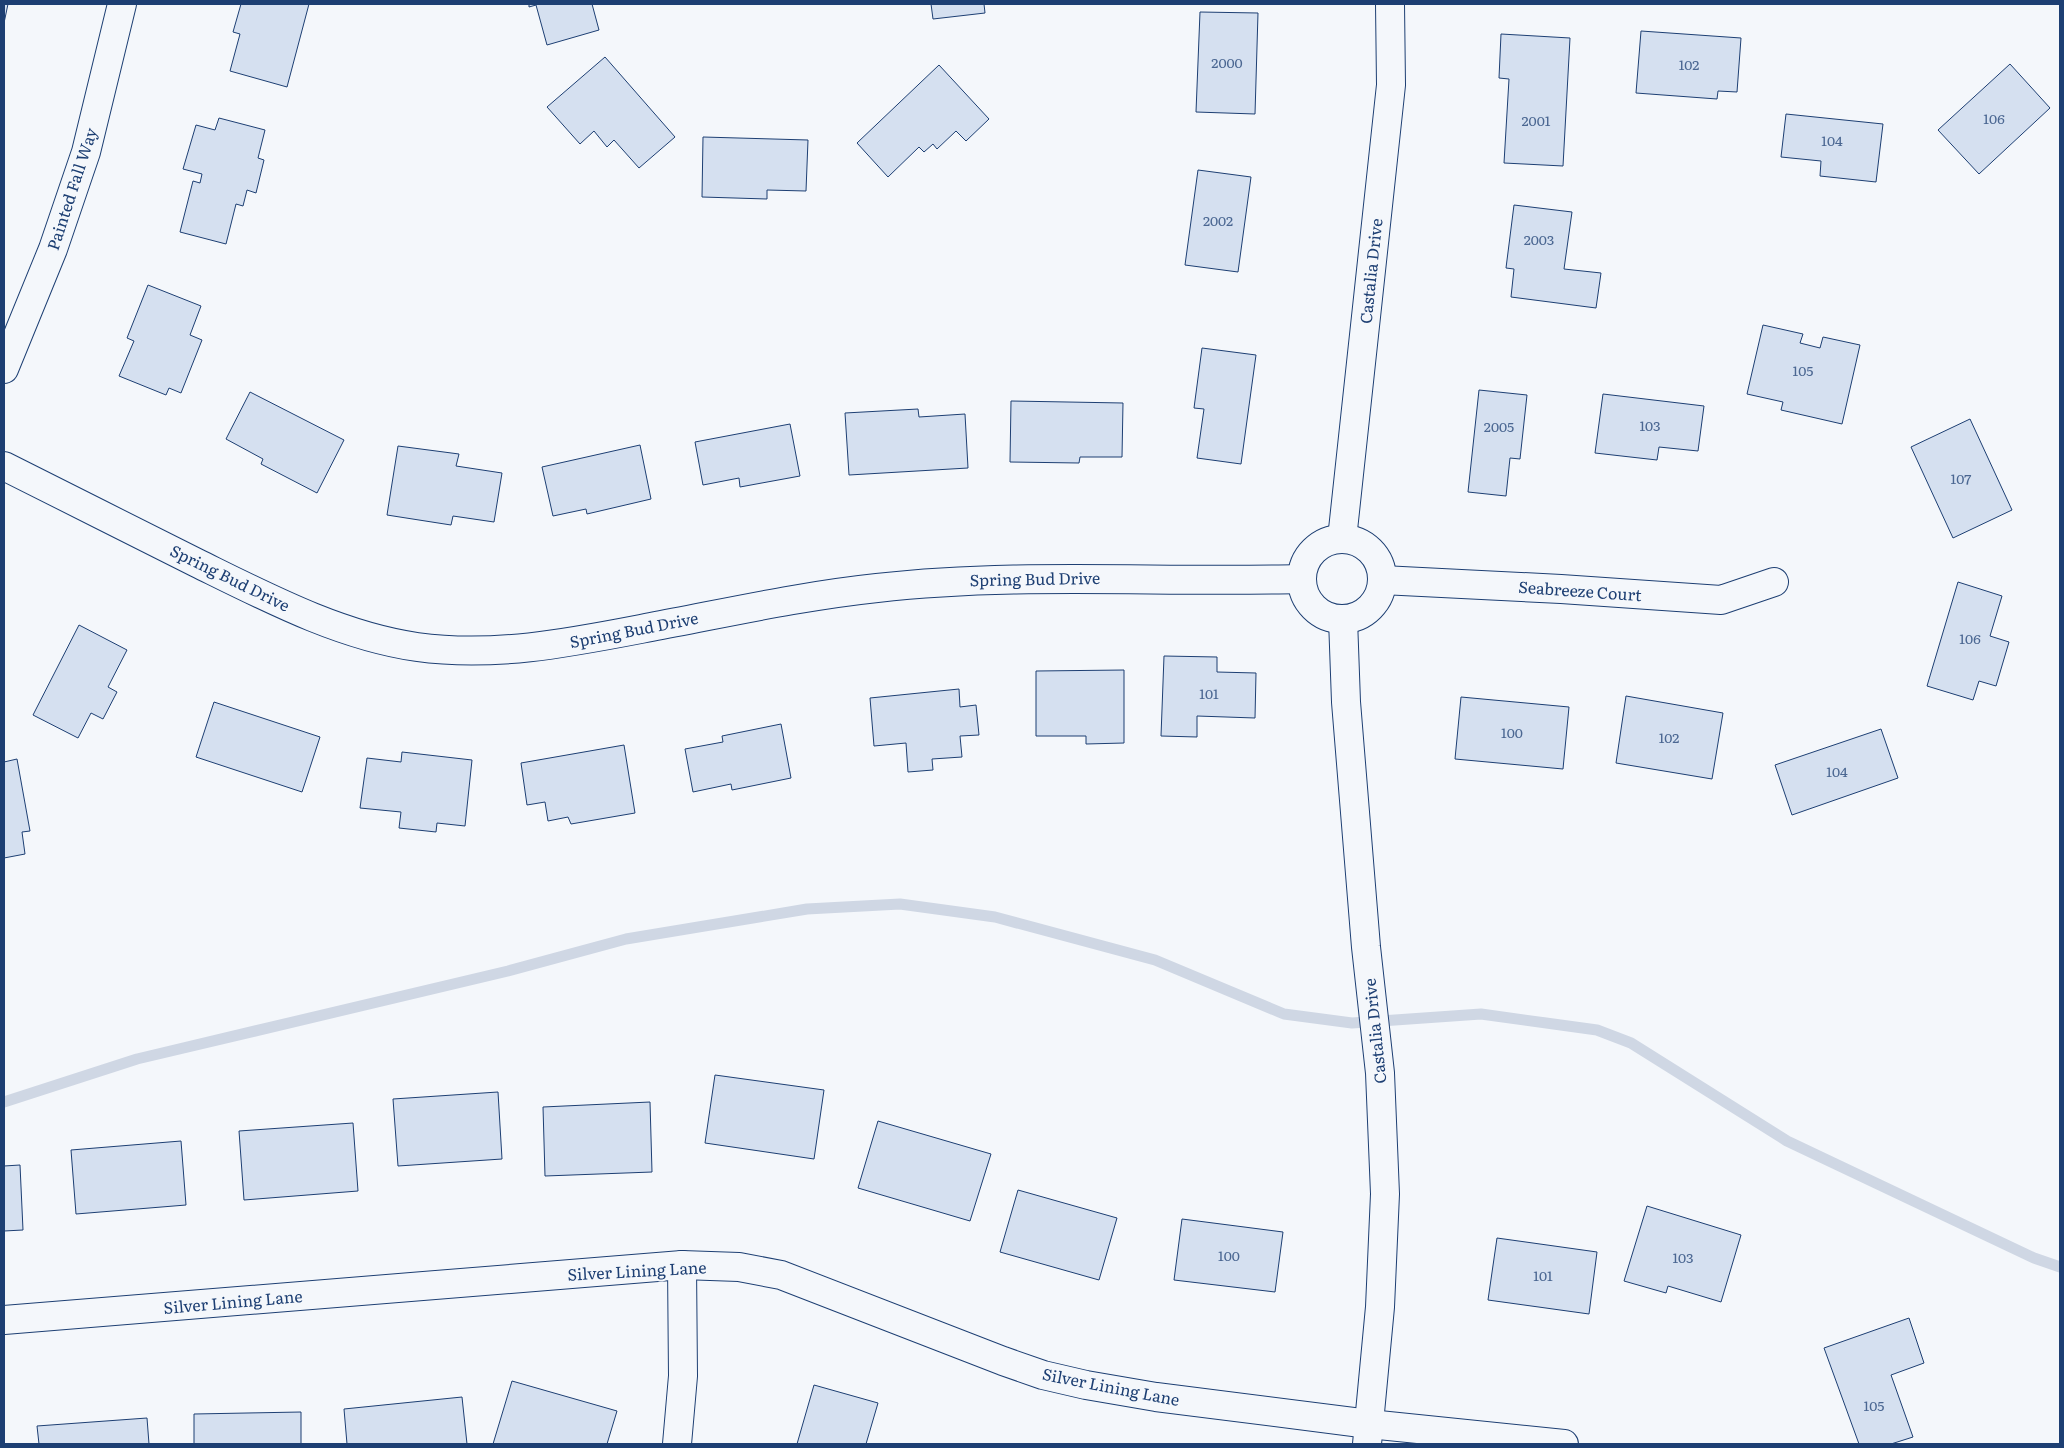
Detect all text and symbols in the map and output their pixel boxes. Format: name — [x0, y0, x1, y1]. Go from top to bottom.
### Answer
house number: 2000 — [1211, 52, 1243, 72]
house number: 102 — [1679, 54, 1699, 74]
house number: 106 — [1983, 108, 2005, 128]
house number: 2001 — [1522, 110, 1551, 130]
street label: Painted Fall Way — [40, 124, 102, 253]
house number: 104 — [1821, 130, 1843, 150]
house number: 2002 — [1203, 210, 1233, 230]
street label: Castalia Drive — [1353, 217, 1387, 325]
house number: 2003 — [1524, 229, 1554, 249]
house number: 105 — [1793, 360, 1813, 380]
house number: 103 — [1639, 415, 1661, 435]
house number: 2005 — [1484, 416, 1514, 436]
house number: 107 — [1951, 468, 1971, 488]
street label: Spring Bud Drive — [166, 538, 294, 617]
street label: Spring Bud Drive — [969, 565, 1100, 591]
street label: Seabreeze Court — [1518, 574, 1643, 606]
street label: Spring Bud Drive — [567, 605, 700, 653]
house number: 106 — [1959, 628, 1981, 648]
house number: 101 — [1199, 683, 1219, 703]
house number: 100 — [1501, 722, 1523, 742]
house number: 102 — [1659, 727, 1679, 747]
house number: 104 — [1826, 761, 1848, 781]
street label: Castalia Drive — [1357, 977, 1391, 1085]
house number: 100 — [1218, 1245, 1240, 1265]
house number: 103 — [1672, 1247, 1694, 1267]
street label: Silver Lining Lane — [567, 1254, 707, 1286]
house number: 101 — [1533, 1265, 1553, 1285]
street label: Silver Lining Lane — [162, 1283, 303, 1319]
street label: Silver Lining Lane — [1041, 1361, 1182, 1411]
house number: 105 — [1864, 1395, 1884, 1415]

